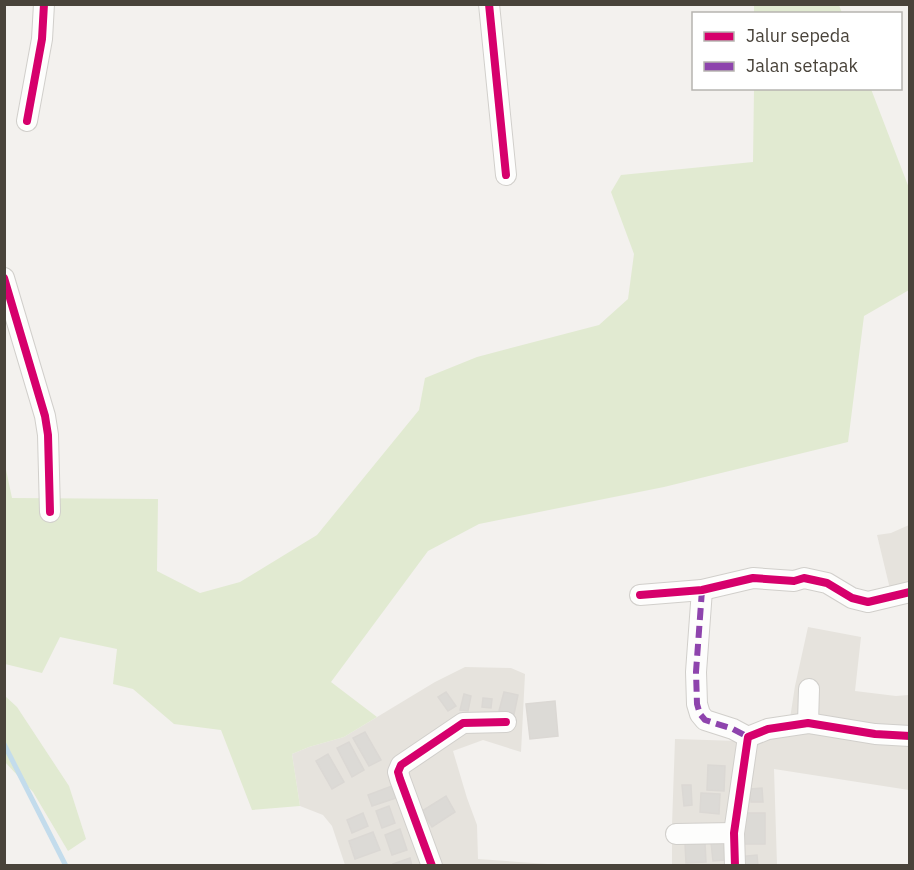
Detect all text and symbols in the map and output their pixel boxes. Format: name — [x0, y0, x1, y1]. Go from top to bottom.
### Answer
legend — [692, 12, 902, 90]
text: Jalur sepeda — [746, 24, 850, 47]
text: Jalan setapak — [746, 54, 858, 77]

